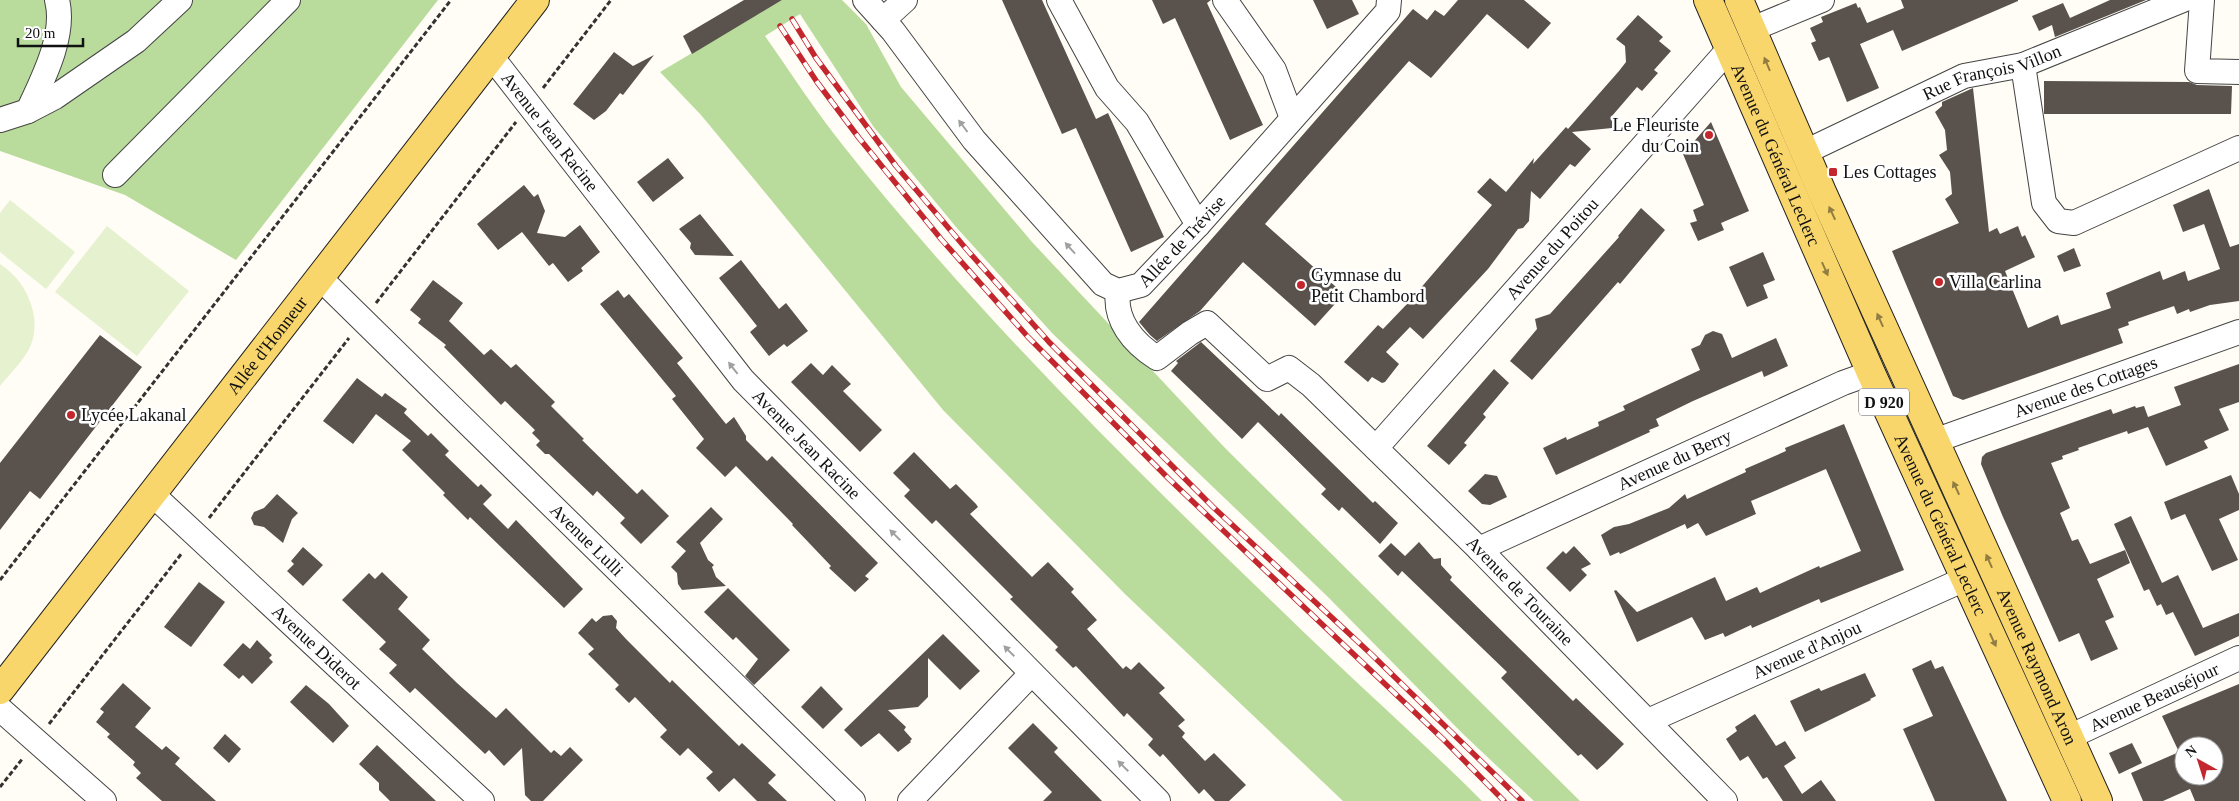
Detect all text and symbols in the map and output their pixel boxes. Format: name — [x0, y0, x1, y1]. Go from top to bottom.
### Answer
scale bar — [18, 15, 82, 47]
text: 20 m — [25, 25, 56, 41]
street label: Rue François Villon — [1919, 41, 2064, 104]
one-way arrow — [1762, 57, 1770, 71]
street label: Avenue du Général Leclerc — [1727, 61, 1824, 249]
street label: Avenue Jean Racine — [497, 68, 603, 195]
place label: Le Fleuriste du Coin — [1613, 115, 1699, 156]
one-way arrow — [958, 119, 968, 133]
marker: Le Fleuriste du Coin — [1703, 129, 1715, 141]
place label: Les Cottages — [1843, 162, 1936, 182]
marker: Les Cottages — [1827, 166, 1839, 178]
street label: Allée de Trévise — [1134, 191, 1229, 291]
street label: Avenue du Poitou — [1502, 194, 1602, 304]
one-way arrow — [1827, 206, 1835, 220]
one-way arrow — [1065, 241, 1076, 254]
one-way arrow — [1822, 262, 1830, 276]
place label: Gymnase du Petit Chambord — [1311, 265, 1425, 306]
place label: Villa Carlina — [1949, 272, 2041, 292]
marker: Villa Carlina — [1933, 276, 1945, 288]
marker: Gymnase du Petit Chambord — [1295, 279, 1307, 291]
street label: Allée d'Honneur — [223, 292, 311, 399]
one-way arrow — [1876, 313, 1884, 327]
street label: Avenue des Cottages — [2011, 352, 2160, 422]
one-way arrow — [728, 362, 739, 375]
street label: Avenue Jean Racine — [748, 386, 865, 503]
road number: D 920 — [1859, 388, 1909, 416]
place label: Lycée Lakanal — [81, 405, 186, 425]
marker: Lycée Lakanal — [65, 409, 77, 421]
street label: Avenue du Berry — [1615, 425, 1735, 494]
street label: Avenue du Général Leclerc — [1890, 431, 1991, 619]
one-way arrow — [1952, 481, 1960, 495]
street label: Avenue Lulli — [546, 500, 628, 580]
one-way arrow — [889, 530, 901, 542]
street label: Avenue de Touraine — [1462, 532, 1577, 649]
one-way arrow — [1984, 554, 1992, 568]
street label: Avenue Raymond Aron — [1993, 585, 2081, 748]
street label: Avenue Diderot — [268, 601, 365, 693]
street label: Avenue d'Anjou — [1750, 617, 1864, 683]
one-way arrow — [1990, 633, 1998, 647]
one-way arrow — [1003, 645, 1015, 657]
street label: Avenue Beauséjour — [2086, 659, 2222, 736]
north arrow — [2174, 736, 2224, 786]
text: N — [2182, 742, 2200, 760]
one-way arrow — [1117, 761, 1129, 773]

